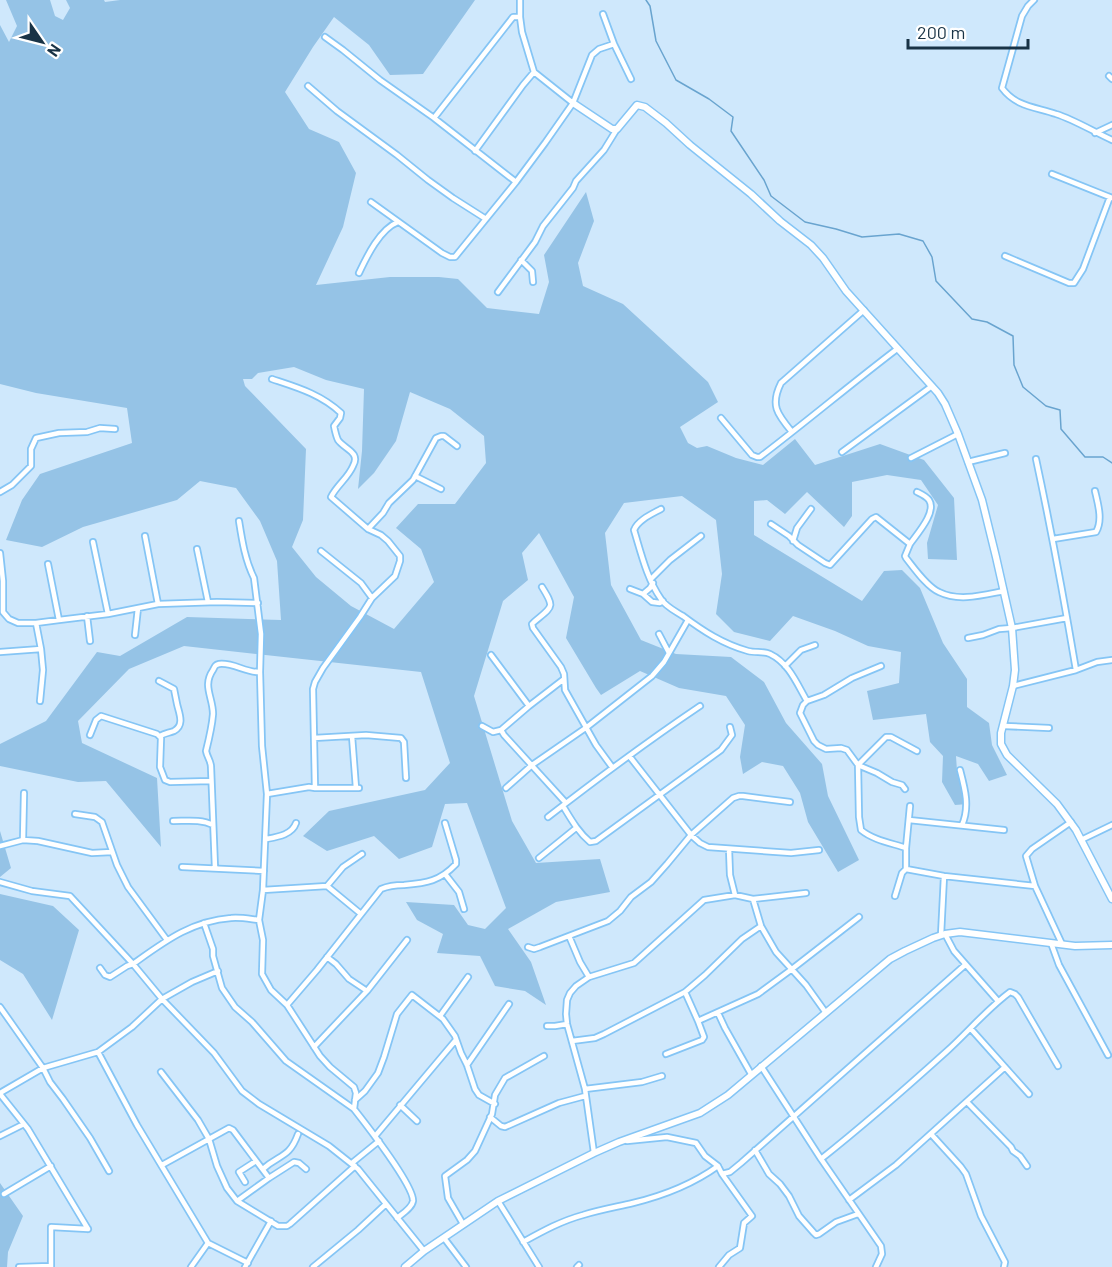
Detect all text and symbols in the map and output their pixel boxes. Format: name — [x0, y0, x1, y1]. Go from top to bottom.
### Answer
north arrow — [12, 12, 72, 72]
scale bar — [908, 12, 1028, 50]
text: 200 m — [917, 21, 965, 43]
text: N — [44, 41, 66, 61]

